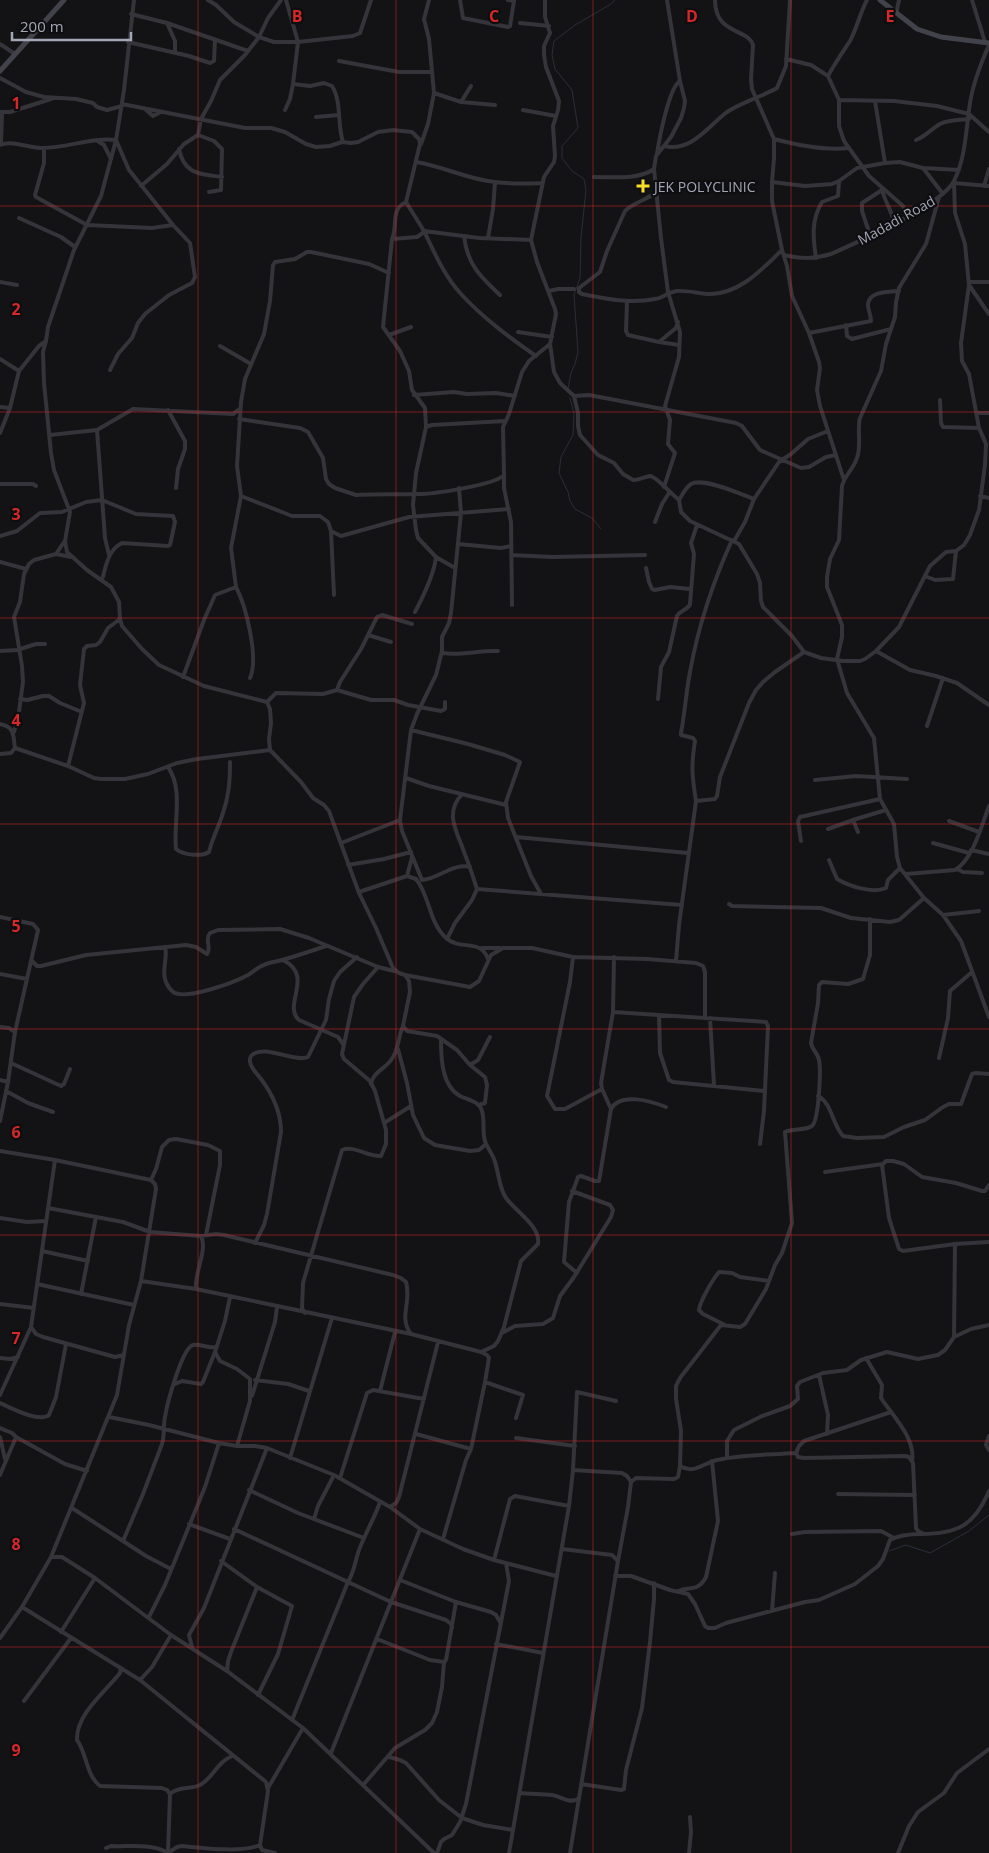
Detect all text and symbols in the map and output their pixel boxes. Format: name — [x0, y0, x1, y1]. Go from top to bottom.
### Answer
text: B — [292, 5, 302, 27]
text: C — [489, 5, 499, 27]
text: D — [686, 5, 698, 27]
text: E — [886, 5, 895, 27]
scale bar — [12, 10, 131, 42]
text: 200 m — [20, 16, 64, 36]
text: 1 — [11, 92, 21, 114]
place label: JEK POLYCLINIC — [652, 177, 756, 196]
marker: JEK POLYCLINIC — [636, 179, 650, 193]
street label: Madadi Road — [854, 191, 938, 249]
text: 2 — [11, 298, 21, 320]
text: 3 — [11, 503, 21, 525]
text: 4 — [11, 709, 21, 731]
text: 5 — [11, 915, 21, 937]
text: 6 — [11, 1121, 21, 1143]
text: 7 — [11, 1327, 21, 1349]
text: 8 — [11, 1533, 21, 1555]
text: 9 — [11, 1739, 21, 1761]

